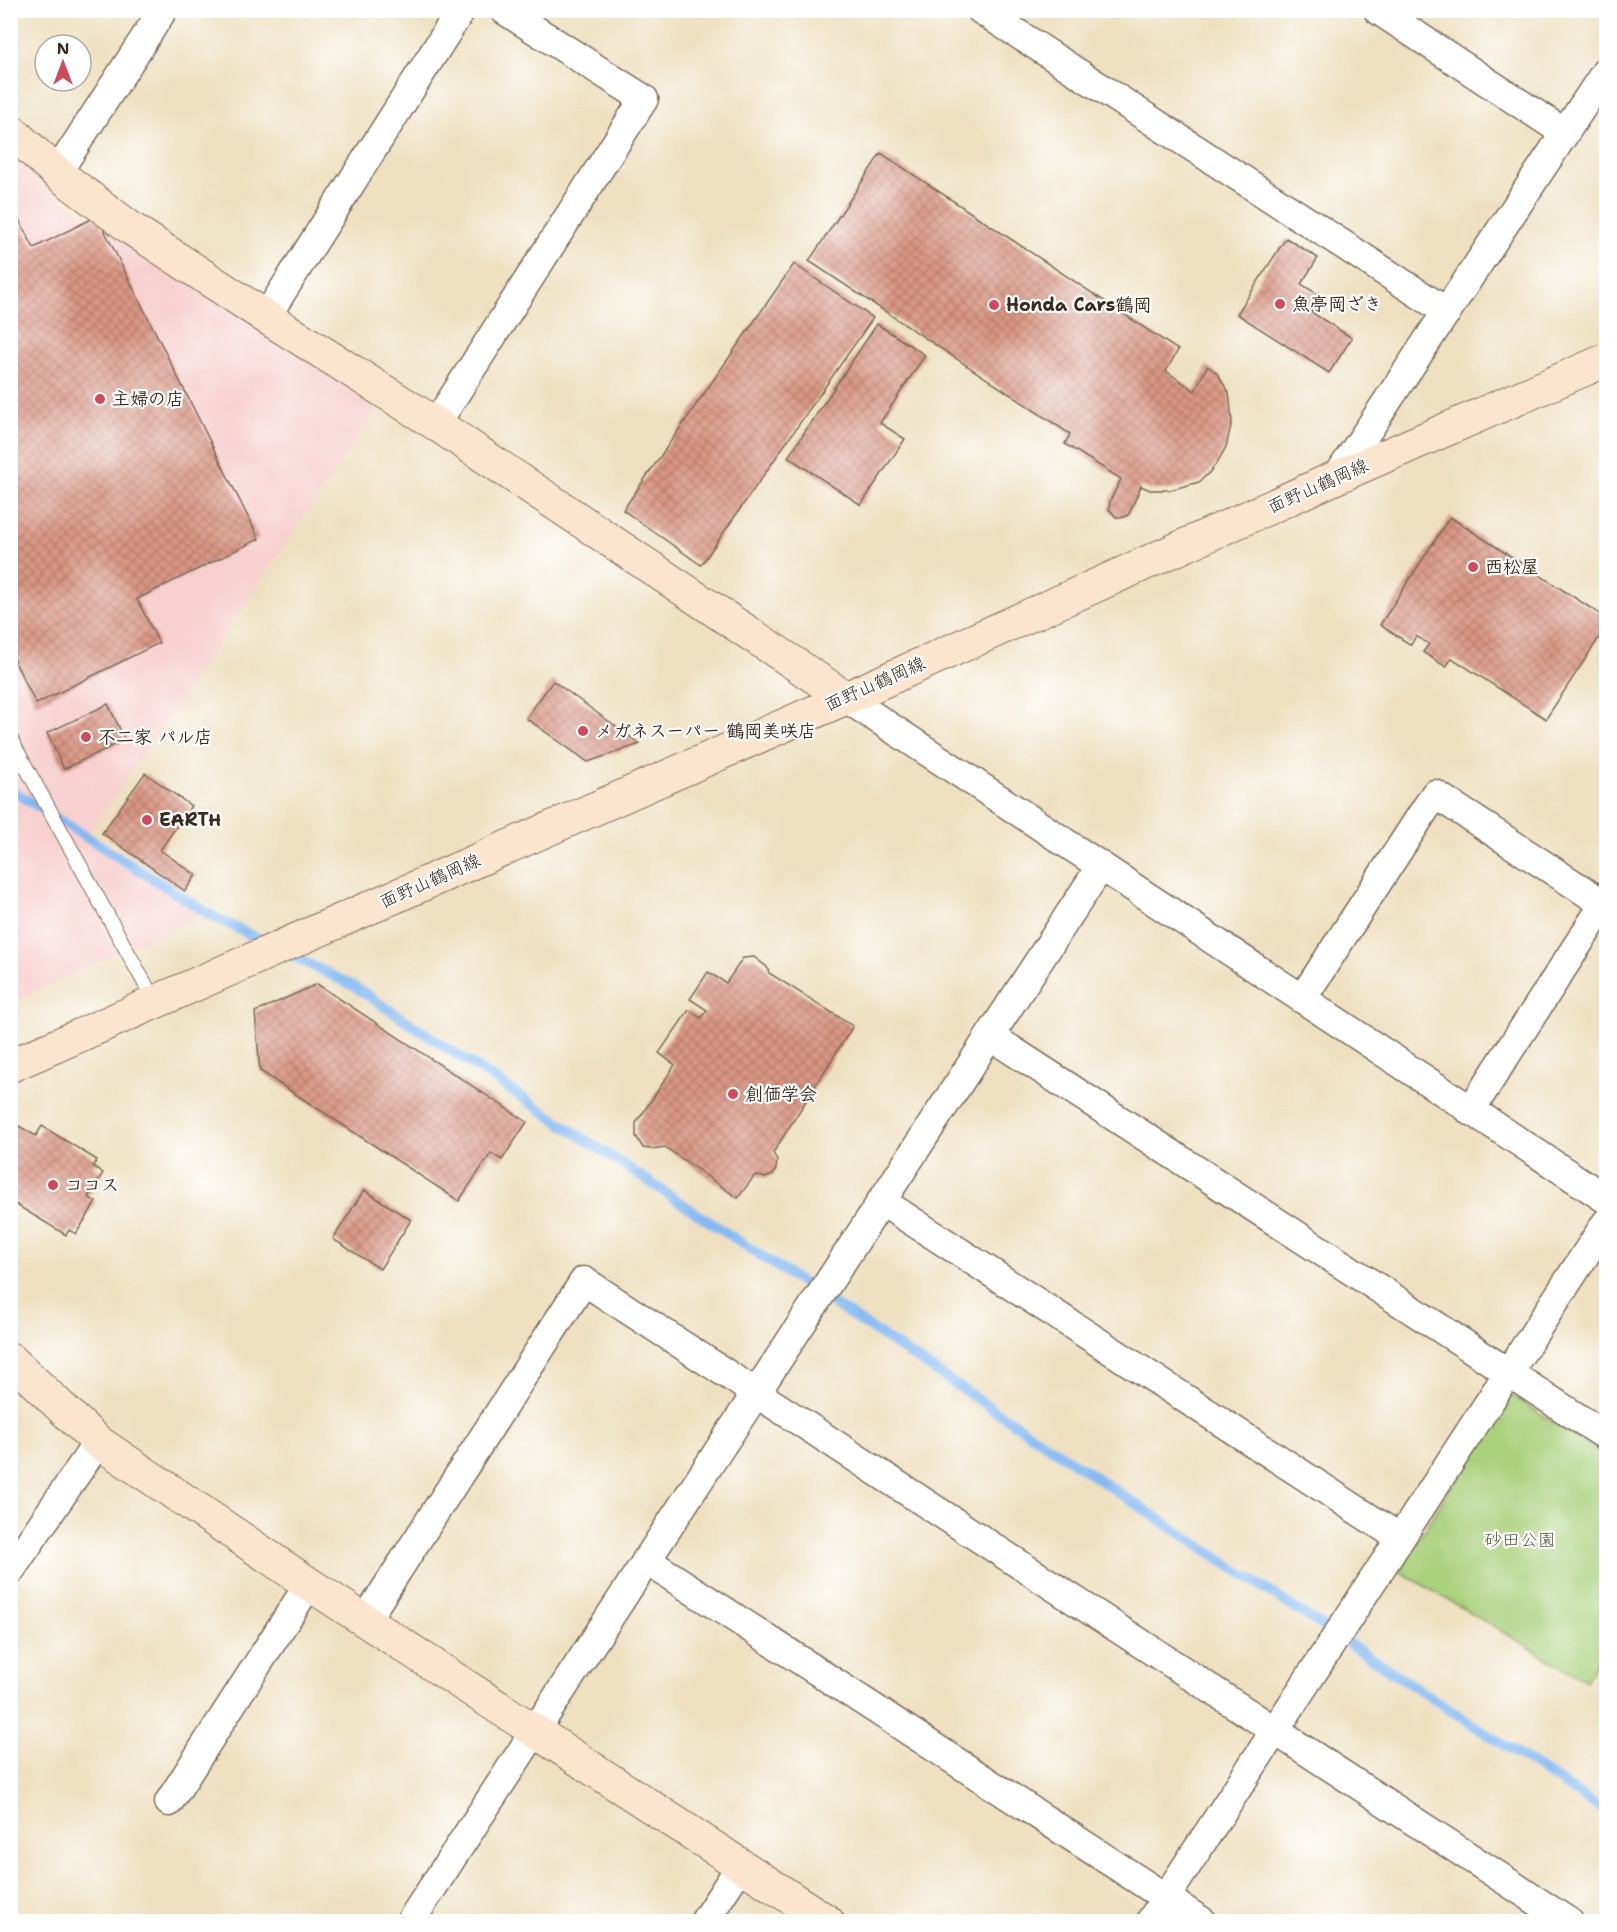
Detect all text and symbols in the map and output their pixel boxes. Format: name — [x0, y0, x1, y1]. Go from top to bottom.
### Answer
north arrow — [33, 33, 93, 93]
text: N — [57, 38, 69, 59]
place label: 魚亭岡ざき — [1292, 292, 1382, 316]
place label: Honda Cars鶴岡 — [1006, 293, 1151, 317]
marker: 魚亭岡ざき — [1273, 297, 1287, 311]
marker: Honda Cars鶴岡 — [987, 298, 1001, 312]
place label: 主婦の店 — [112, 387, 184, 411]
marker: 主婦の店 — [93, 392, 107, 406]
street label: 面野山鶴岡線 — [1264, 453, 1372, 519]
place label: 西松屋 — [1485, 555, 1539, 579]
marker: 西松屋 — [1466, 560, 1480, 574]
street label: 面野山鶴岡線 — [821, 651, 929, 717]
place label: メガネスーパー 鶴岡美咲店 — [595, 719, 816, 743]
marker: メガネスーパー 鶴岡美咲店 — [576, 724, 590, 738]
place label: 不二家 パル店 — [98, 725, 212, 749]
marker: 不二家 パル店 — [79, 730, 93, 744]
place label: EARTH — [159, 808, 221, 832]
marker: EARTH — [140, 813, 154, 827]
street label: 面野山鶴岡線 — [376, 848, 484, 914]
place label: 創価学会 — [745, 1082, 817, 1106]
marker: 創価学会 — [726, 1087, 740, 1101]
place label: ココス — [65, 1173, 119, 1197]
marker: ココス — [46, 1178, 60, 1192]
park label: 砂田公園 — [1484, 1528, 1556, 1552]

